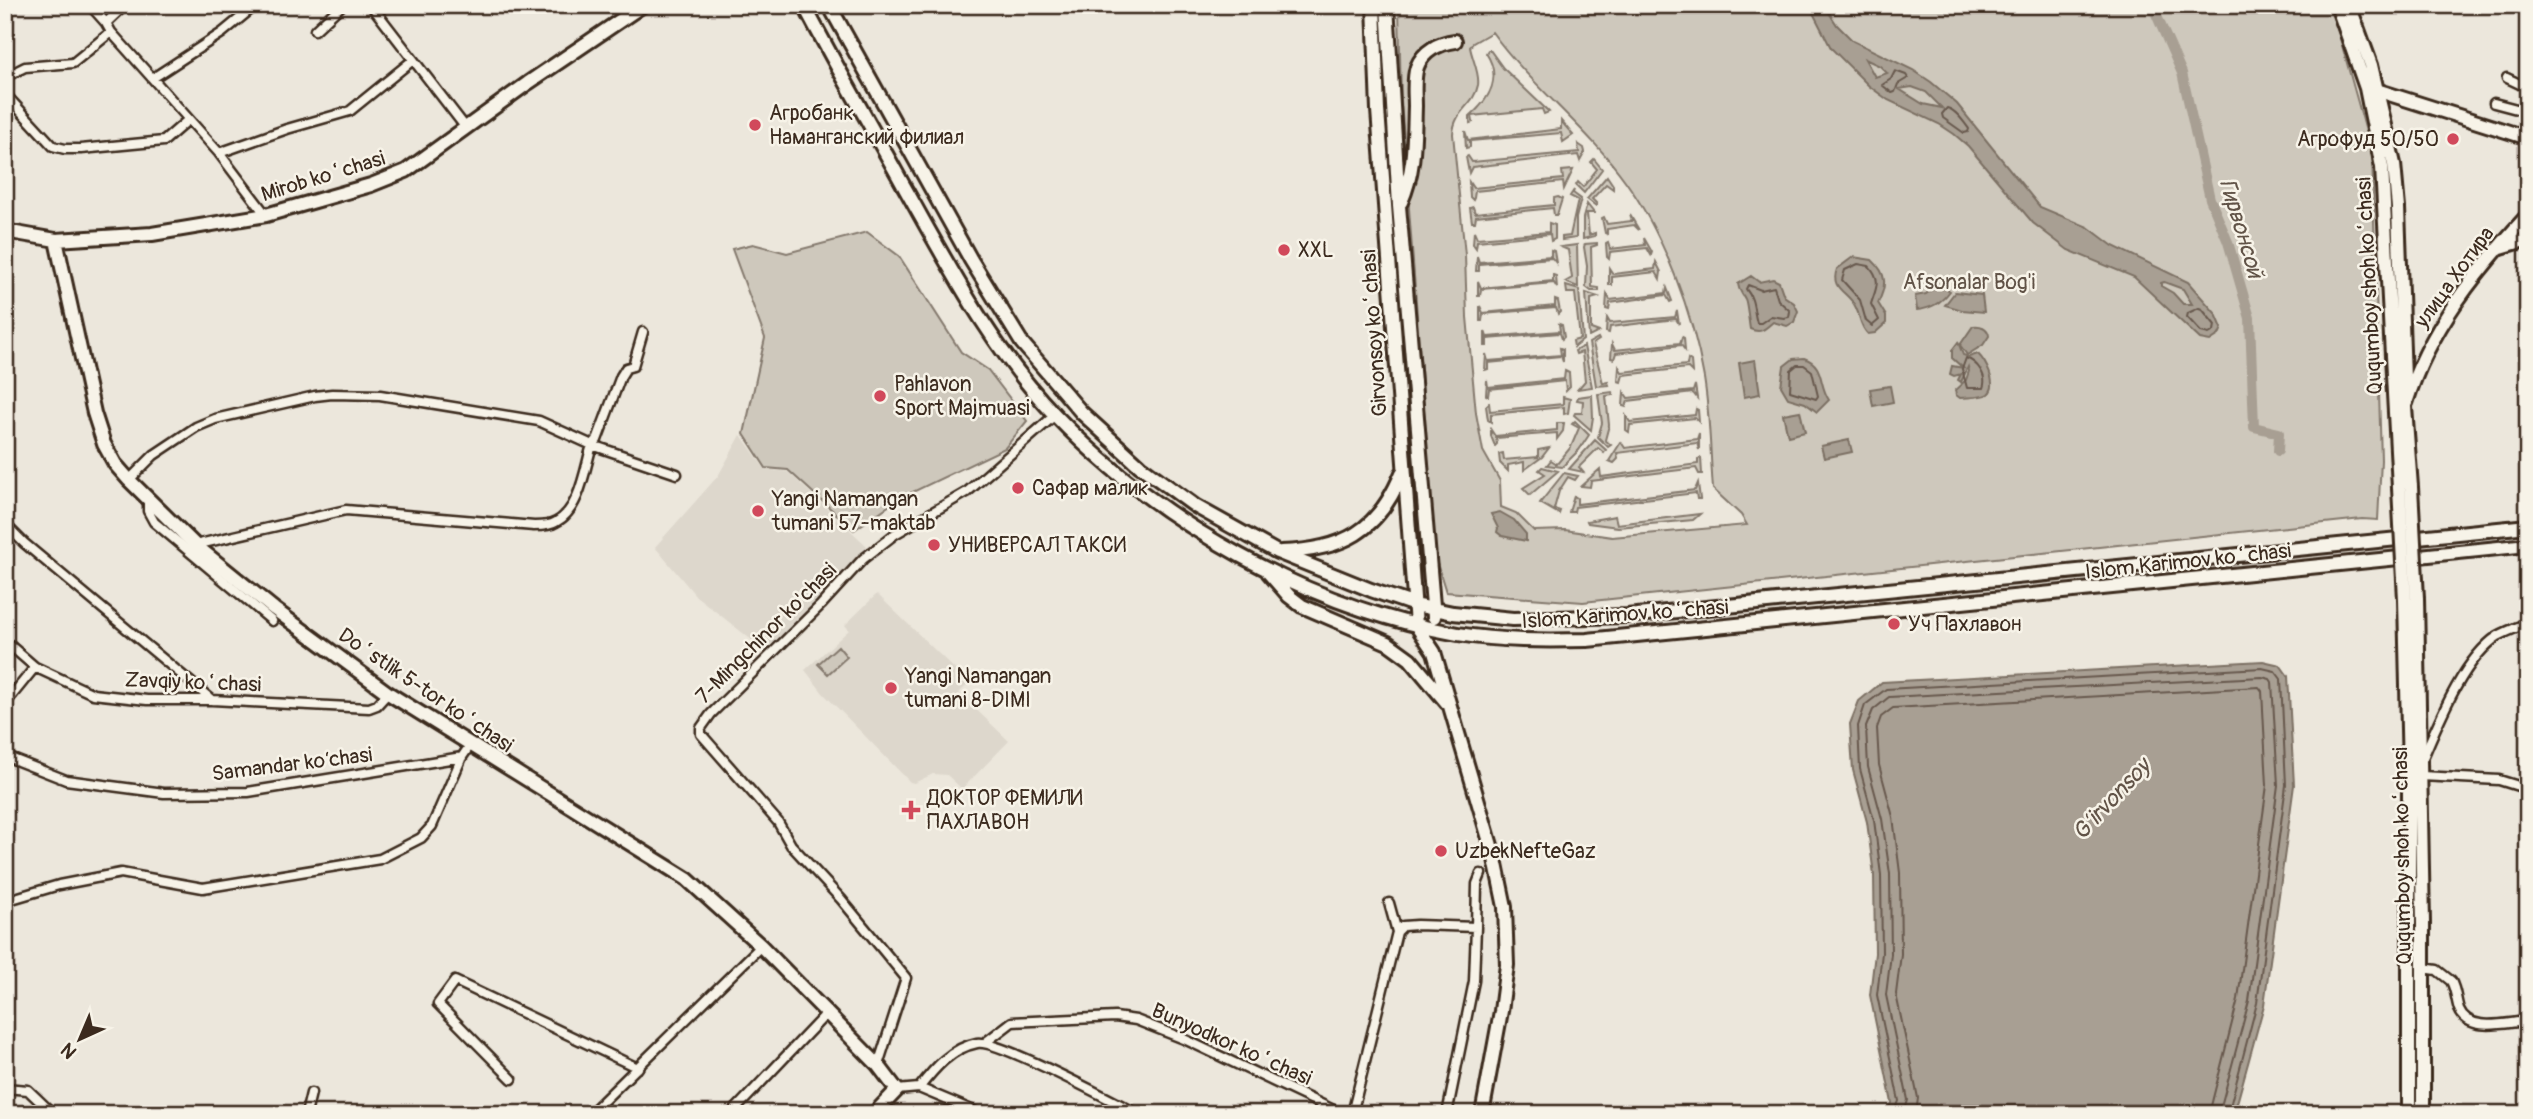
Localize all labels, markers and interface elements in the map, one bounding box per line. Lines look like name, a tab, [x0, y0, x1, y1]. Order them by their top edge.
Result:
place label: Агробанк Наманганский филиал	[769, 100, 964, 151]
marker: Агробанк Наманганский филиал	[747, 117, 763, 133]
place label: Агрофуд 50/50	[2297, 126, 2439, 153]
marker: Агрофуд 50/50	[2445, 131, 2461, 147]
street label: Mirob koʻchasi	[258, 145, 389, 208]
water label: Гирвонсой	[2213, 175, 2271, 283]
street label: Ququmboy shoh koʻchasi	[2350, 176, 2389, 395]
street label: улица Хотира	[2408, 221, 2500, 334]
place label: XXL	[1298, 237, 1334, 264]
marker: XXL	[1276, 242, 1292, 258]
street label: Girvonsoy koʻchasi	[1355, 248, 1394, 417]
park label: Afsonalar Bog'i	[1903, 269, 2036, 296]
place label: Pahlavon Sport Majmuasi	[894, 371, 1030, 422]
marker: Pahlavon Sport Majmuasi	[872, 388, 888, 404]
place label: Сафар малик	[1032, 475, 1149, 502]
marker: Сафар малик	[1010, 480, 1026, 496]
place label: Yangi Namangan tumani 57-maktab	[771, 486, 936, 537]
marker: Yangi Namangan tumani 57-maktab	[750, 503, 766, 519]
place label: УНИВЕРСАЛ ТАКСИ	[948, 532, 1126, 559]
marker: УНИВЕРСАЛ ТАКСИ	[926, 537, 942, 553]
street label: Islom Karimov koʻchasi	[2084, 537, 2293, 586]
street label: 7-Mingchinor ko'chasi	[690, 557, 843, 710]
street label: Islom Karimov koʻchasi	[1521, 594, 1730, 635]
place label: Уч Пахлавон	[1908, 611, 2022, 638]
marker: Уч Пахлавон	[1886, 616, 1902, 632]
street label: Doʻstlik 5-tor koʻchasi	[333, 622, 519, 759]
place label: Yangi Namangan tumani 8-DIMI	[904, 663, 1051, 714]
street label: Zavqiy koʻchasi	[124, 667, 262, 698]
marker: Yangi Namangan tumani 8-DIMI	[883, 680, 899, 696]
street label: Samandar ko‘chasi	[210, 741, 374, 788]
street label: Ququmboy shoh koʻchasi	[2387, 747, 2418, 965]
water label: G‘irvonsoy	[2066, 750, 2159, 846]
place label: ДОКТОР ФЕМИЛИ ПАХЛАВОН	[926, 785, 1083, 836]
marker: ДОКТОР ФЕМИЛИ ПАХЛАВОН	[901, 800, 921, 820]
place label: UzbekNefteGaz	[1455, 838, 1596, 865]
marker: UzbekNefteGaz	[1433, 843, 1449, 859]
street label: Bunyodkor koʻchasi	[1147, 997, 1316, 1092]
north arrow	[46, 1004, 116, 1074]
text: N	[56, 1037, 82, 1064]

